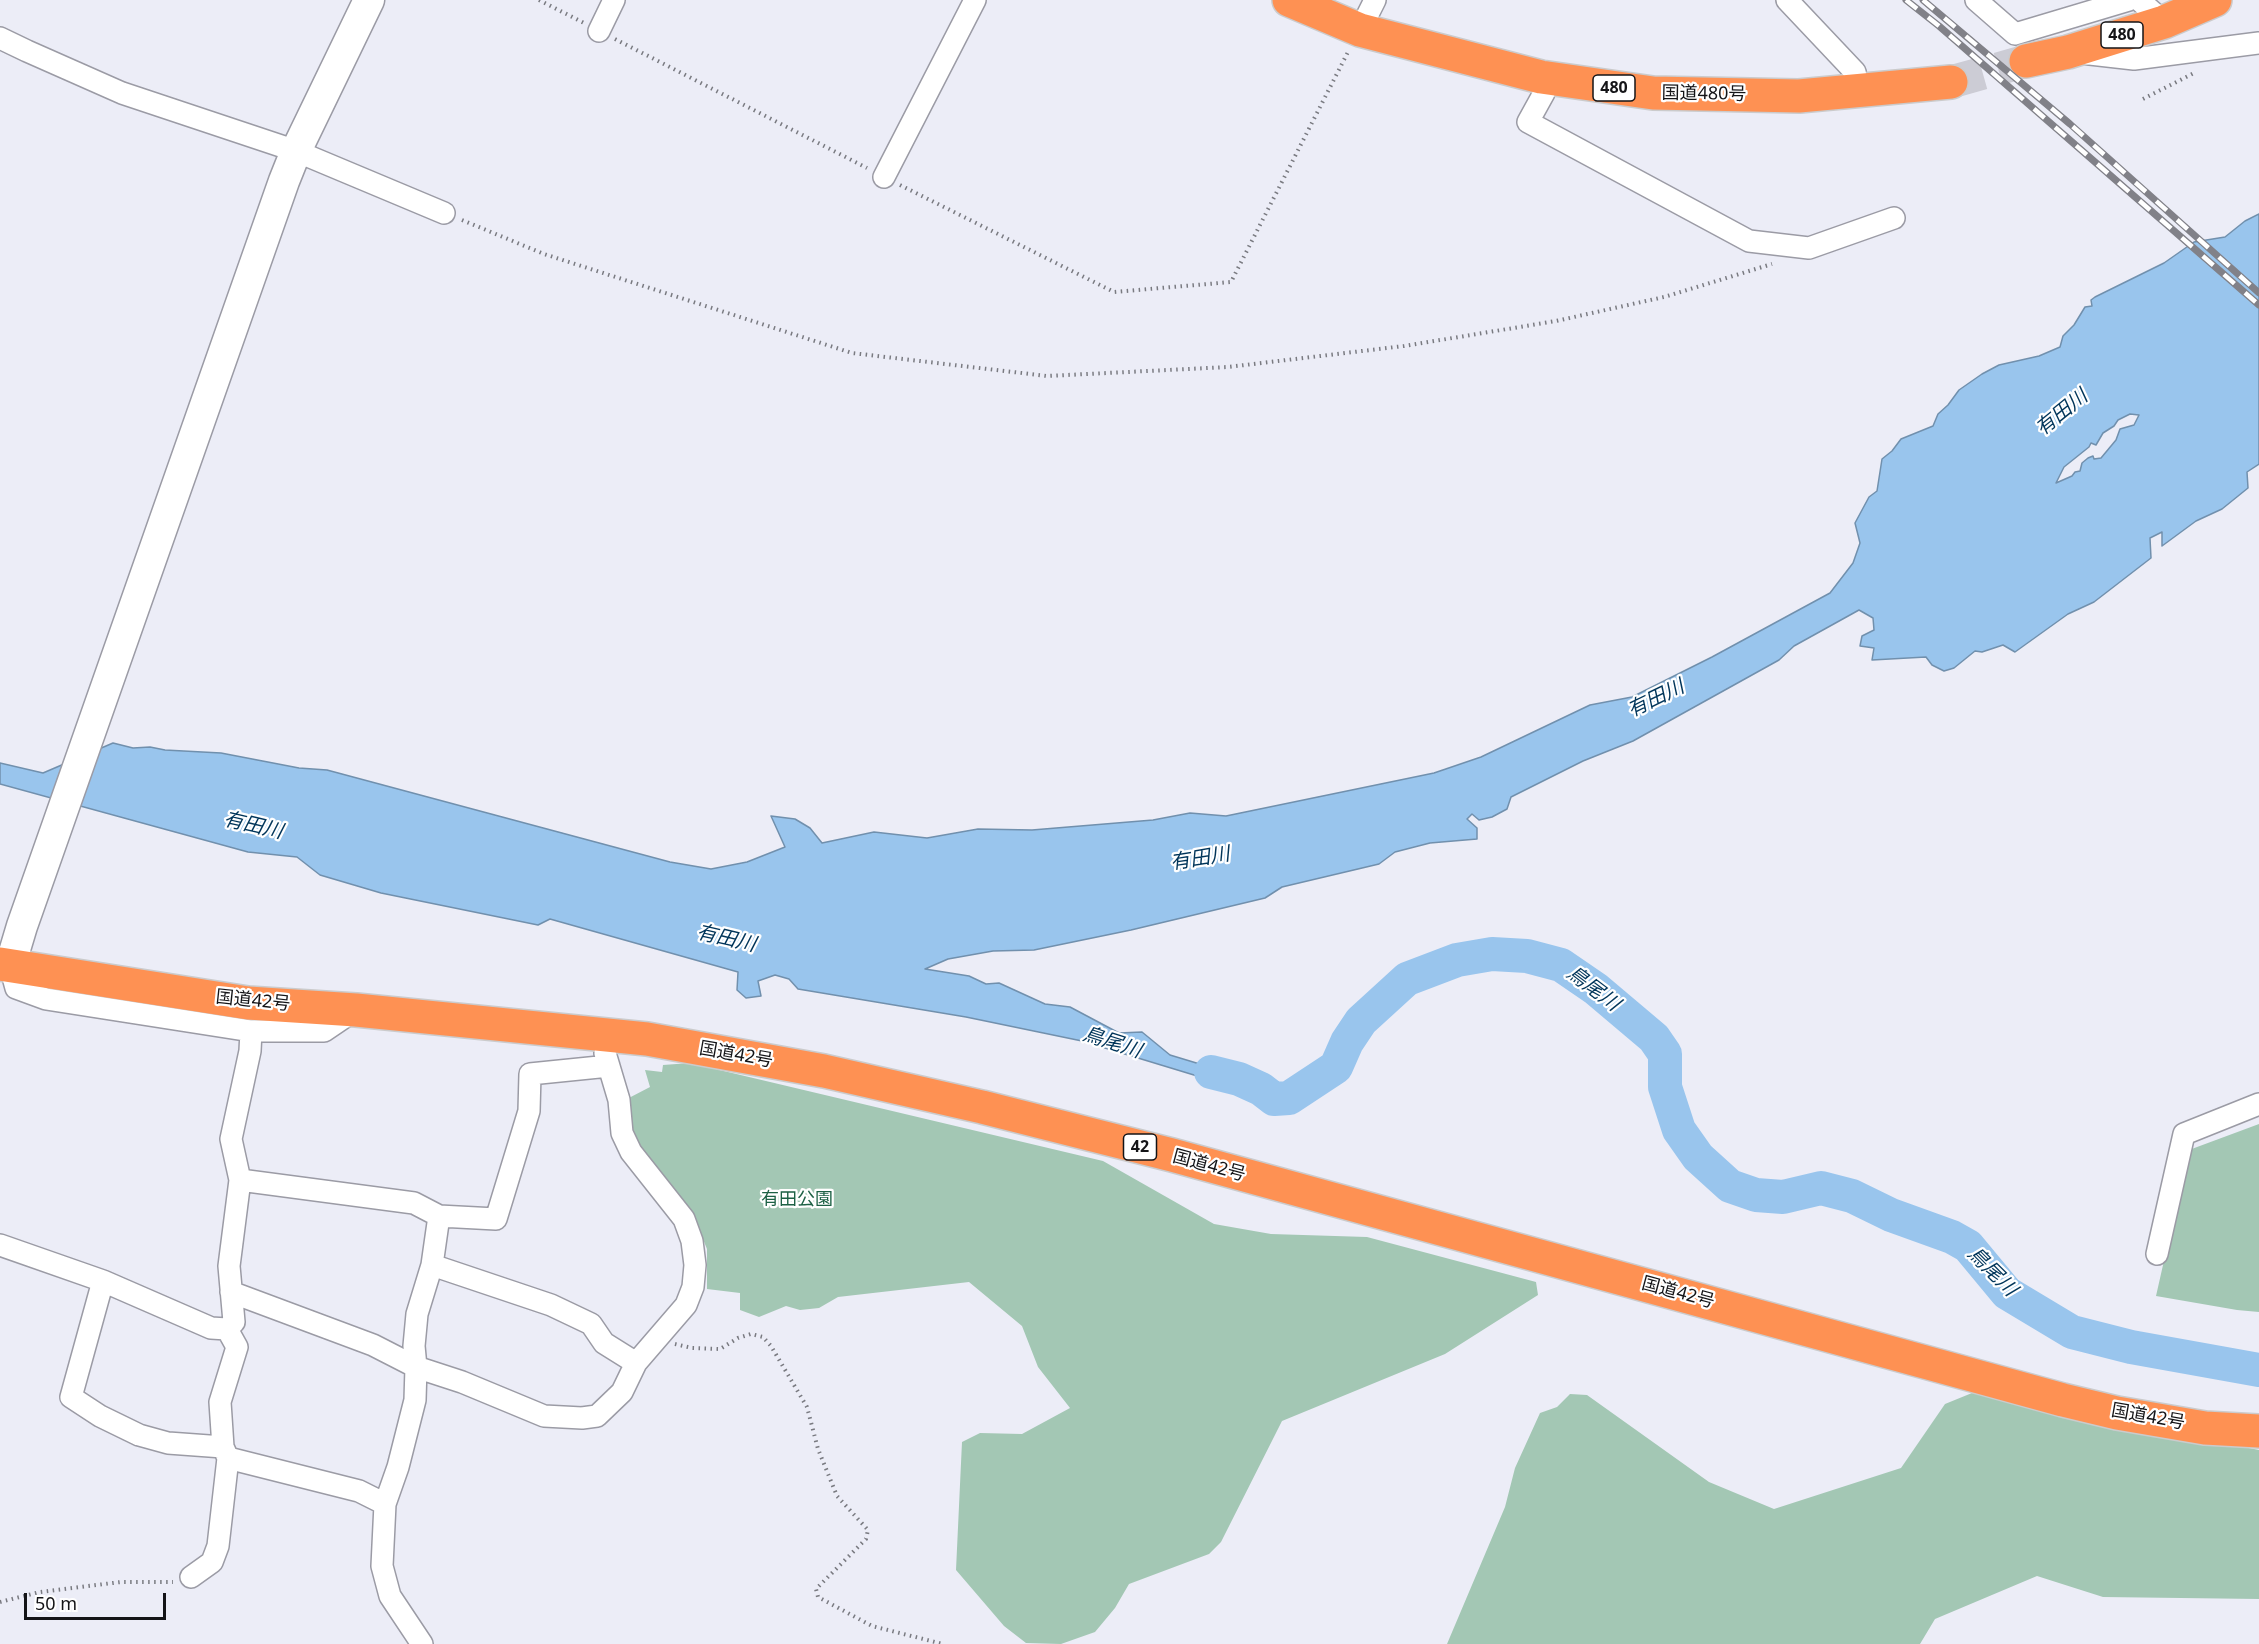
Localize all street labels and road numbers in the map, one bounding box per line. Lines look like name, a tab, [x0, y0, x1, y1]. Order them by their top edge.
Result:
road number: 480	[2101, 22, 2143, 48]
road number: 480	[1593, 75, 1635, 101]
street label: 国道480号	[1661, 82, 1747, 106]
street label: 国道42号	[215, 986, 291, 1016]
street label: 国道42号	[697, 1038, 775, 1072]
road number: 42	[1124, 1134, 1156, 1160]
street label: 国道42号	[1170, 1146, 1248, 1186]
street label: 国道42号	[1639, 1273, 1717, 1313]
street label: 国道42号	[2109, 1400, 2187, 1434]

